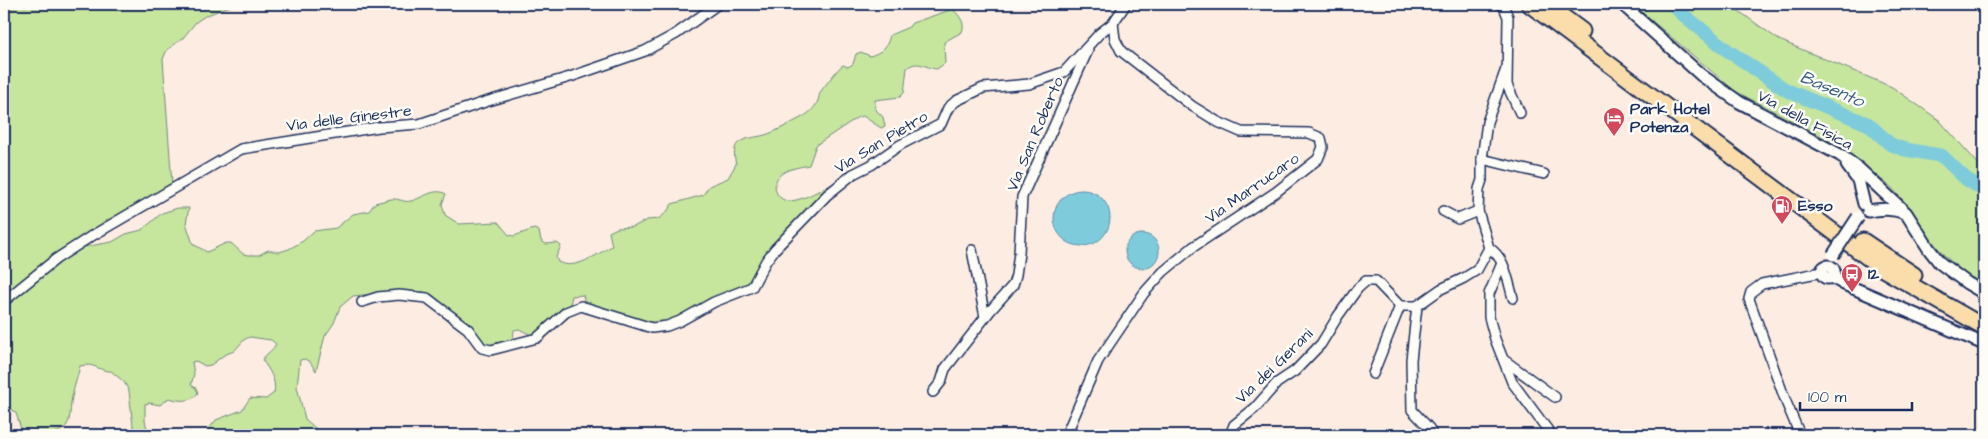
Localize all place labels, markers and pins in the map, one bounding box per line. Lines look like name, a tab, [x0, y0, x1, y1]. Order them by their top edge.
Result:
place label: Park Hotel Potenza	[1630, 98, 1710, 138]
hotel icon: Park Hotel Potenza	[1602, 106, 1626, 137]
fuel station icon: Esso	[1770, 194, 1794, 225]
place label: Esso	[1798, 195, 1834, 217]
bus stop icon: 12	[1840, 262, 1864, 293]
place label: 12	[1868, 263, 1880, 285]

